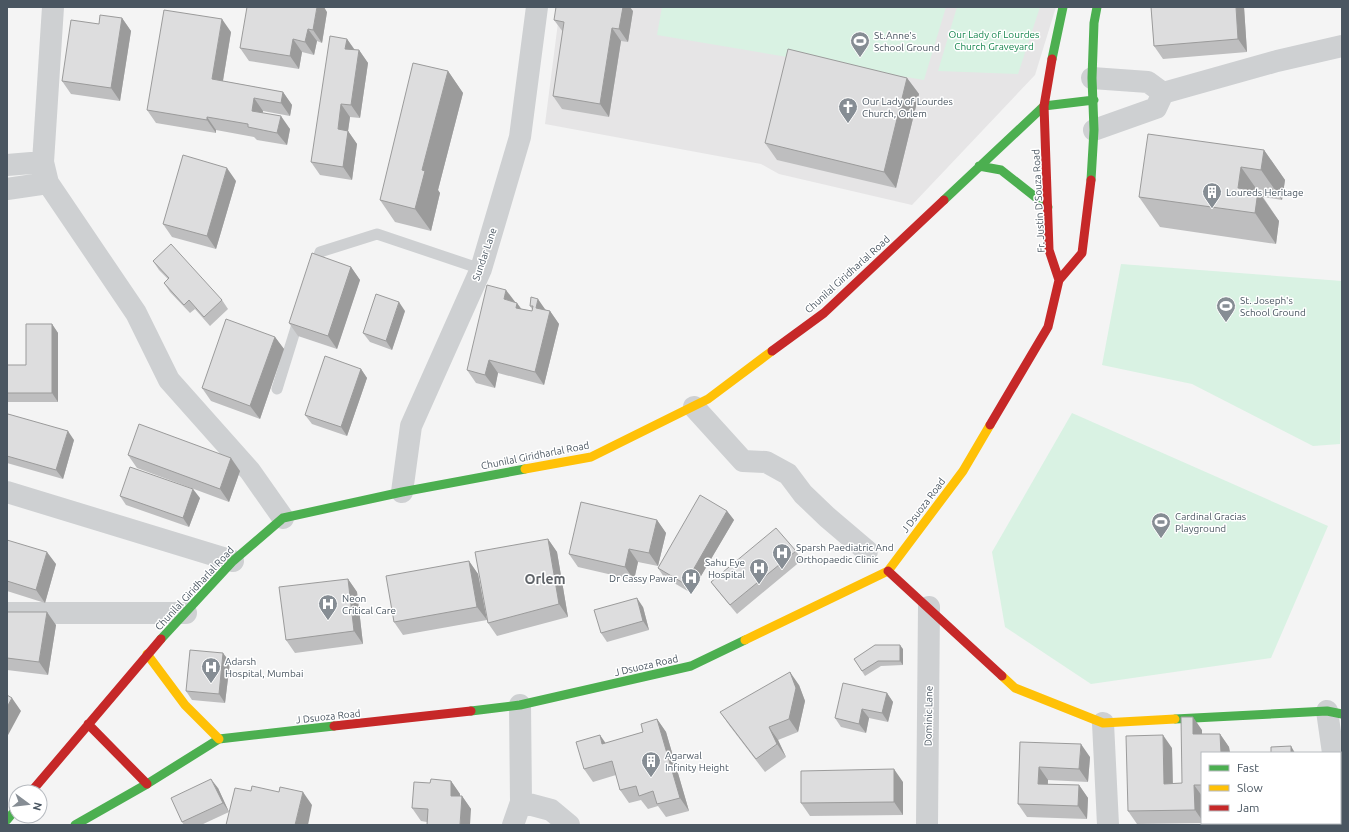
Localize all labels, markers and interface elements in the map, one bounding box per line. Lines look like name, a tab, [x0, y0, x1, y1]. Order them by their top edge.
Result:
park label: Our Lady of Lourdes Church Graveyard	[949, 29, 1039, 52]
sports icon: St.Anne's School Ground	[849, 30, 871, 58]
place label: St.Anne's School Ground	[874, 30, 940, 53]
church icon: Our Lady of Lourdes Church, Orlem	[837, 96, 859, 124]
place label: Our Lady of Lourdes Church, Orlem	[862, 96, 953, 119]
street label: Fr. Justin D'Souza Road	[1030, 149, 1047, 253]
building icon: Loureds Heritage	[1201, 181, 1223, 209]
place label: Loureds Heritage	[1226, 187, 1303, 198]
street label: Sundar Lane	[470, 226, 499, 282]
street label: Chunilal Giridharlal Road	[803, 233, 892, 315]
sports icon: St. Joseph's School Ground	[1215, 295, 1237, 323]
place label: St. Joseph's School Ground	[1240, 295, 1306, 318]
street label: Chunilal Giridharlal Road	[480, 440, 590, 471]
street label: J Dsuoza Road	[899, 476, 947, 535]
sports icon: Cardinal Gracias Playground	[1150, 511, 1172, 539]
place label: Cardinal Gracias Playground	[1175, 511, 1246, 534]
hospital icon: Sparsh Paediatric And Orthopaedic Clinic	[771, 542, 793, 570]
place label: Sparsh Paediatric And Orthopaedic Clinic	[796, 542, 894, 565]
street label: Chunilal Giridharlal Road	[153, 544, 236, 632]
place label: Sahu Eye Hospital	[705, 557, 745, 580]
hospital icon: Sahu Eye Hospital	[748, 557, 770, 585]
hospital icon: Dr Cassy Pawar	[680, 567, 702, 595]
district label: Orlem	[524, 571, 566, 587]
place label: Dr Cassy Pawar	[609, 573, 677, 584]
hospital icon: Neon Critical Care	[317, 593, 339, 621]
place label: Neon Critical Care	[342, 593, 396, 616]
street label: J Dsuoza Road	[613, 653, 679, 678]
hospital icon: Adarsh Hospital, Mumbai	[200, 656, 222, 684]
place label: Adarsh Hospital, Mumbai	[225, 656, 303, 679]
street label: Dominic Lane	[922, 686, 935, 746]
street label: J Dsuoza Road	[295, 708, 361, 725]
building icon: Agarwal Infinity Height	[640, 750, 662, 778]
place label: Agarwal Infinity Height	[665, 750, 729, 773]
legend	[1201, 752, 1341, 824]
text: Fast	[1237, 761, 1259, 774]
text: Slow	[1237, 781, 1263, 794]
north arrow	[8, 784, 48, 824]
text: N	[31, 801, 45, 812]
text: Jam	[1237, 801, 1259, 814]

